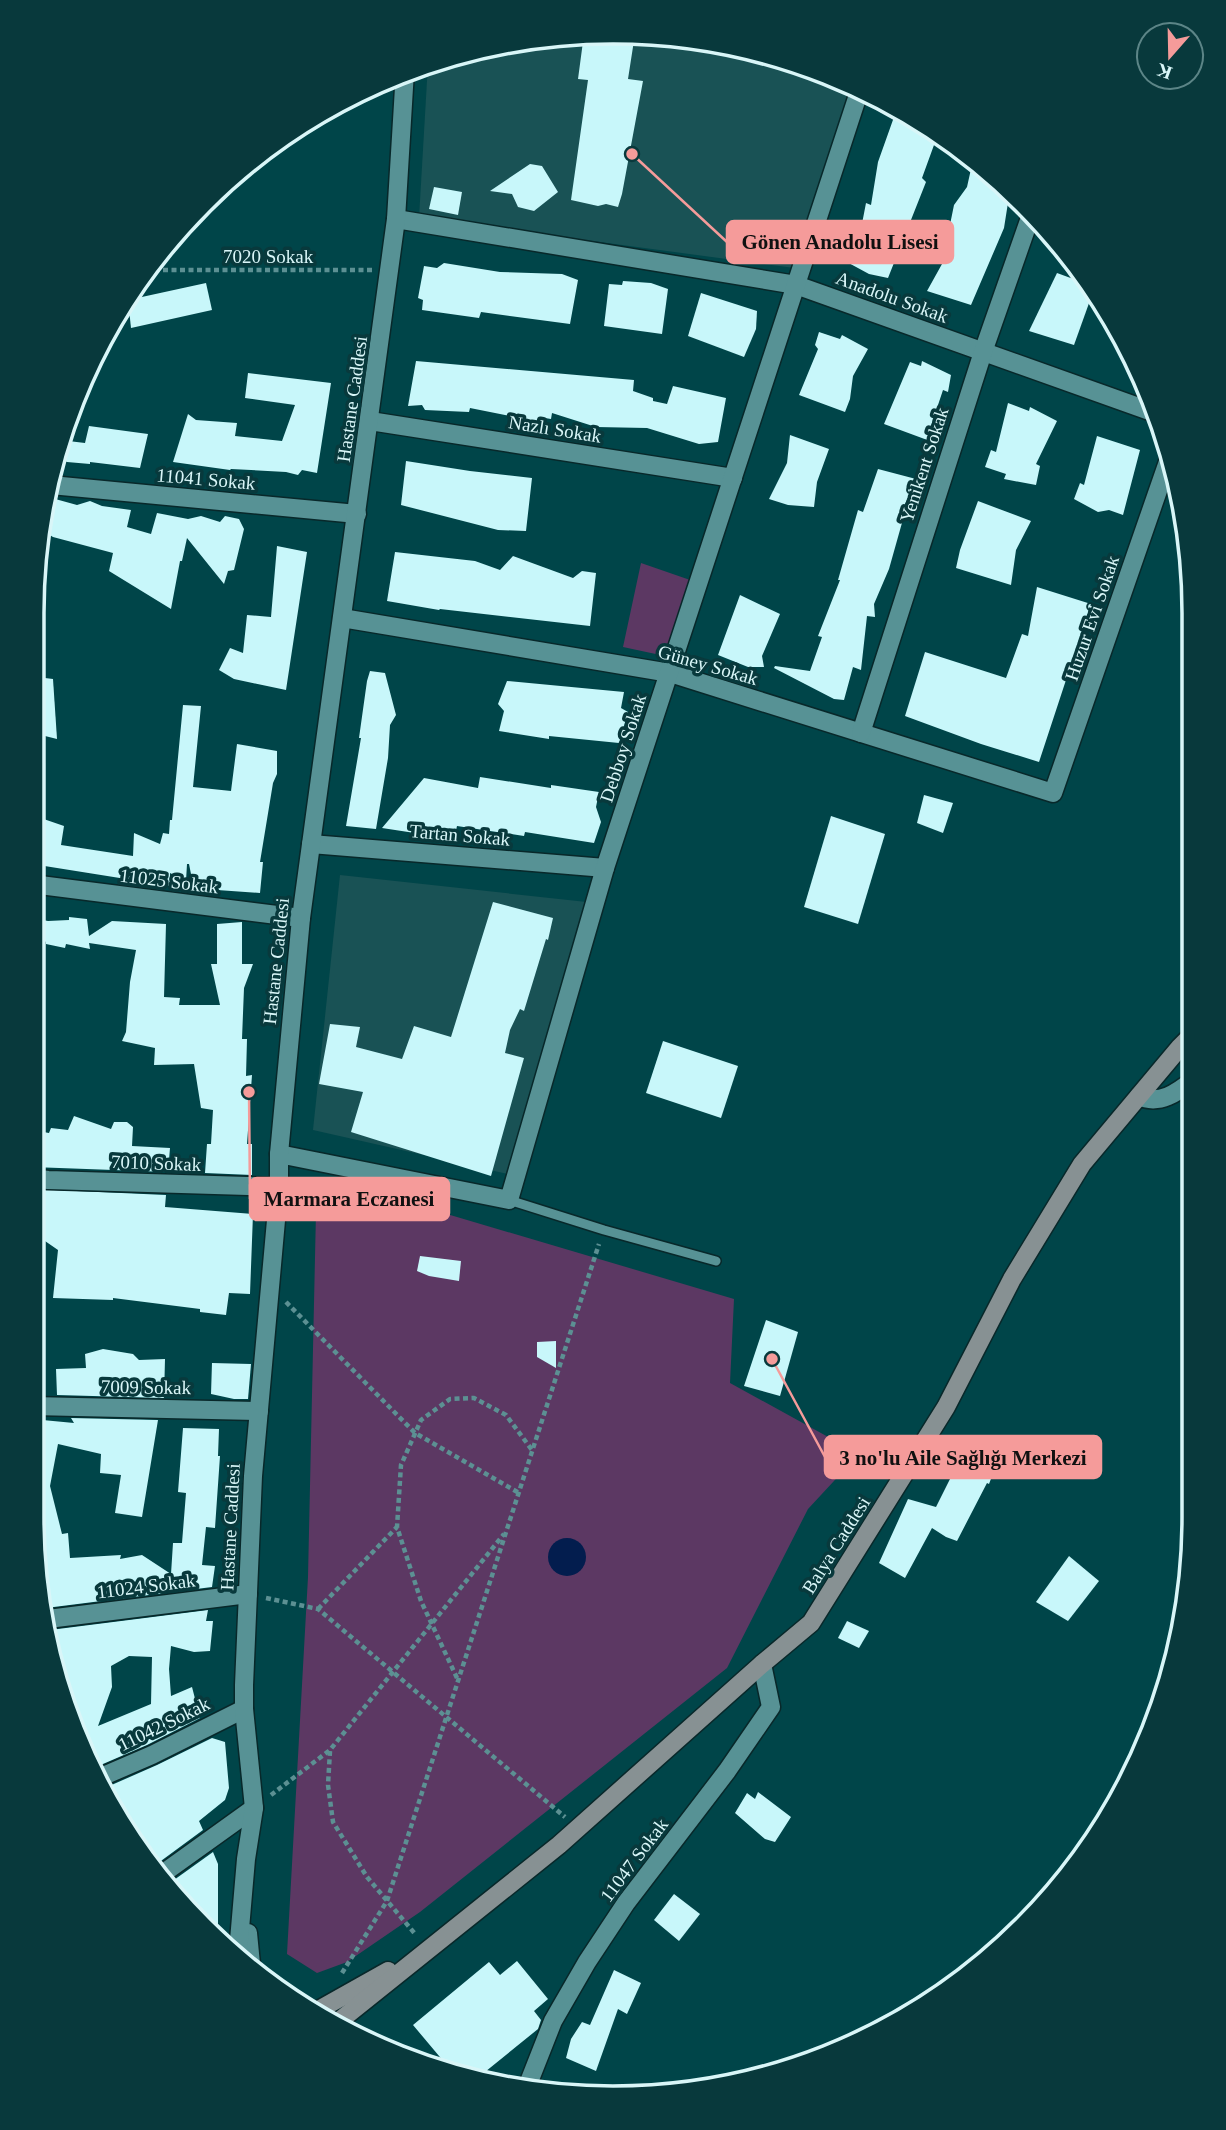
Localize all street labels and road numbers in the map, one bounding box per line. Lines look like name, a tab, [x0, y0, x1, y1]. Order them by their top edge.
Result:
street label: 7020 Sokak	[223, 246, 314, 267]
street label: Anadolu Sokak	[833, 267, 951, 327]
street label: Hastane Caddesi	[333, 335, 371, 463]
street label: Yenikent Sokak	[895, 404, 953, 525]
street label: Nazlı Sokak	[507, 411, 603, 447]
street label: 11041 Sokak	[156, 464, 257, 494]
street label: Huzur Evi Sokak	[1061, 552, 1123, 683]
street label: Güney Sokak	[656, 641, 761, 689]
street label: Debboy Sokak	[596, 691, 651, 805]
street label: Tartan Sokak	[409, 820, 511, 850]
street label: 11025 Sokak	[119, 865, 220, 898]
street label: Hastane Caddesi	[259, 897, 293, 1025]
street label: 7010 Sokak	[111, 1151, 202, 1175]
street label: 7009 Sokak	[101, 1376, 192, 1398]
street label: Hastane Caddesi	[216, 1463, 244, 1591]
street label: Balya Caddesi	[798, 1493, 874, 1597]
street label: 11024 Sokak	[96, 1569, 197, 1602]
street label: 11042 Sokak	[115, 1693, 214, 1755]
street label: 11047 Sokak	[596, 1814, 672, 1906]

